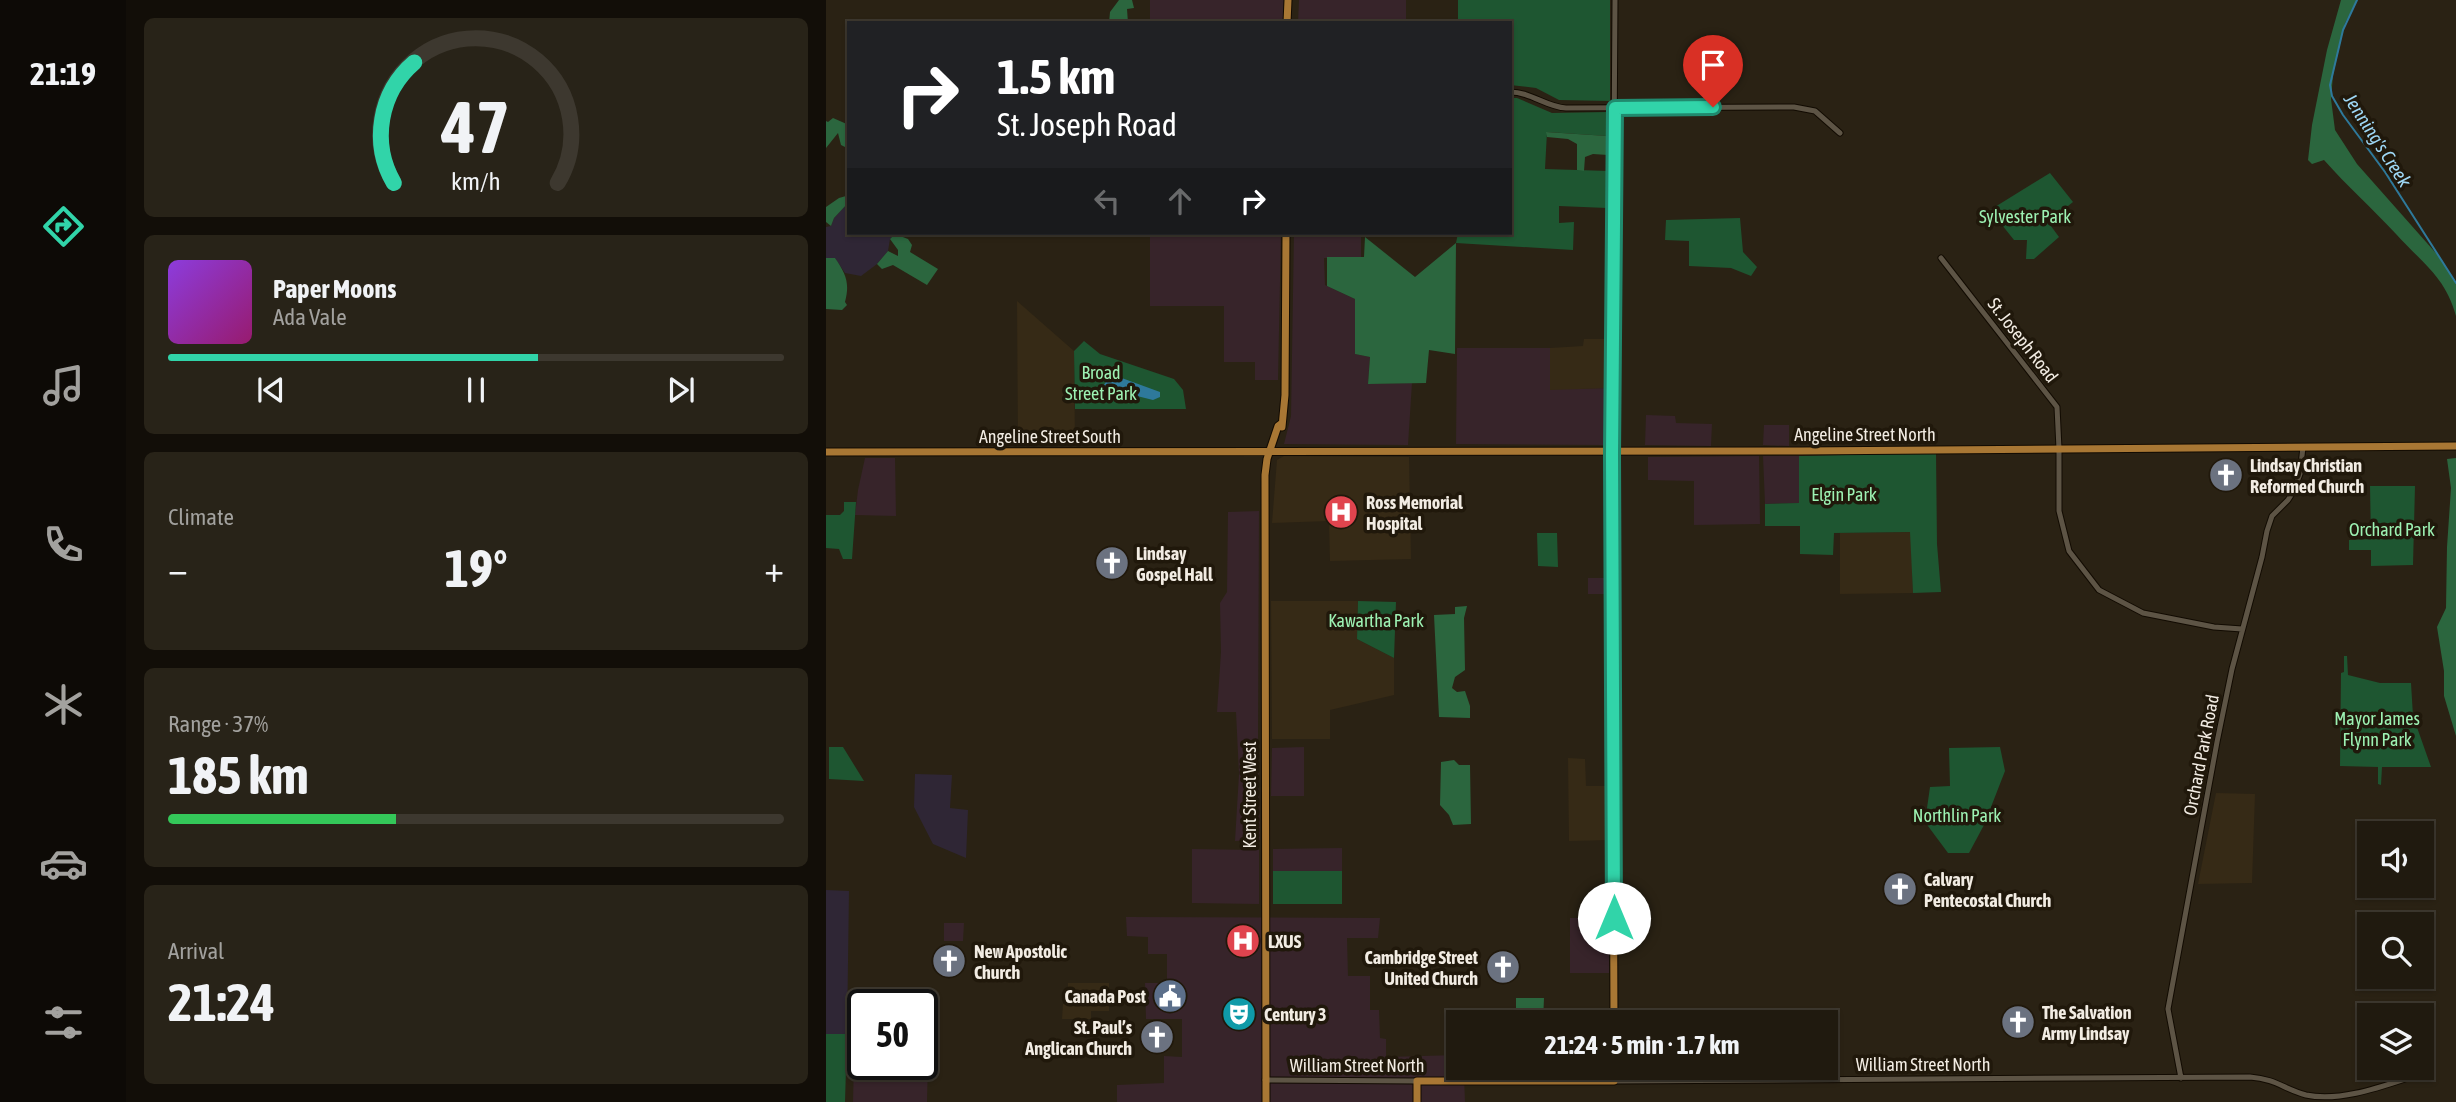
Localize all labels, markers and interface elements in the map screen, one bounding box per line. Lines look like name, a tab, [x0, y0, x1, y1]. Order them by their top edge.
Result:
pin	[1683, 35, 1743, 107]
icon: arrive	[1694, 46, 1732, 84]
text: 1.5 km	[997, 48, 1115, 104]
icon: right	[882, 49, 973, 140]
text: 21:19	[30, 55, 96, 92]
text: 47	[441, 86, 510, 169]
water label: Jenning's Creek	[2339, 88, 2417, 191]
text: St. Joseph Road	[997, 106, 1177, 143]
text: km/h	[451, 167, 501, 195]
icon: left	[1088, 182, 1126, 220]
icon: ahead	[1161, 182, 1199, 220]
icon: right	[1234, 182, 1272, 220]
icon: directions	[39, 202, 88, 251]
park label: Sylvester Park	[1979, 206, 2071, 227]
text: Paper Moons	[273, 274, 396, 304]
street label: St. Joseph Road	[1984, 294, 2062, 386]
text: Ada Vale	[273, 304, 347, 330]
icon: music	[39, 361, 88, 410]
park label: Broad Street Park	[1065, 362, 1137, 404]
icon: previous	[252, 371, 290, 409]
icon: pause	[457, 371, 495, 409]
icon: next	[662, 371, 700, 409]
street label: Angeline Street North	[1794, 424, 1936, 445]
street label: Angeline Street South	[979, 426, 1121, 447]
place label: Lindsay Christian Reformed Church	[2250, 455, 2364, 497]
church icon: Lindsay Christian Reformed Church	[2207, 456, 2245, 494]
park label: Elgin Park	[1811, 484, 1877, 505]
place label: Ross Memorial Hospital	[1366, 492, 1463, 534]
hospital icon: Ross Memorial Hospital	[1322, 493, 1360, 531]
text: Climate	[168, 504, 234, 530]
park label: Orchard Park	[2349, 519, 2435, 540]
icon: phone	[39, 520, 88, 569]
text: 19°	[444, 538, 508, 598]
place label: Lindsay Gospel Hall	[1136, 543, 1213, 585]
church icon: Lindsay Gospel Hall	[1093, 544, 1131, 582]
text: −	[168, 547, 188, 590]
text: +	[764, 547, 784, 590]
park label: Kawartha Park	[1328, 610, 1424, 631]
icon: climate	[39, 680, 88, 729]
street label: Orchard Park Road	[2179, 693, 2223, 817]
park label: Mayor James Flynn Park	[2334, 708, 2420, 750]
text: Range · 37%	[168, 711, 268, 737]
street label: Kent Street West	[1239, 741, 1260, 849]
text: 185 km	[168, 745, 309, 805]
park label: Northlin Park	[1913, 805, 2001, 826]
map controls	[2357, 821, 2434, 1080]
button: sound	[2357, 821, 2434, 898]
icon: car	[39, 839, 88, 888]
place label: Calvary Pentecostal Church	[1924, 869, 2051, 911]
church icon: Calvary Pentecostal Church	[1881, 870, 1919, 908]
position arrow	[1577, 881, 1651, 955]
button: search	[2357, 912, 2434, 989]
hospital icon: LXUS	[1224, 922, 1262, 960]
place label: LXUS	[1268, 931, 1302, 952]
text: Arrival	[168, 938, 224, 964]
place label: New Apostolic Church	[974, 941, 1067, 983]
church icon: New Apostolic Church	[930, 942, 968, 980]
place label: Cambridge Street United Church	[1365, 947, 1479, 989]
church icon: Cambridge Street United Church	[1484, 948, 1522, 986]
text: 21:24	[168, 972, 275, 1032]
public building icon: Canada Post	[1151, 977, 1189, 1015]
place label: Canada Post	[1064, 986, 1147, 1007]
speed limit sign: 50	[847, 989, 938, 1080]
theatre icon: Century 3	[1220, 995, 1258, 1033]
icon: filters	[39, 998, 88, 1047]
place label: The Salvation Army Lindsay	[2041, 1002, 2132, 1044]
church icon: The Salvation Army Lindsay	[1999, 1003, 2037, 1041]
button: layers	[2357, 1003, 2434, 1080]
place label: Century 3	[1264, 1004, 1327, 1025]
place label: St. Paul’s Anglican Church	[1024, 1017, 1133, 1059]
church icon: St. Paul’s Anglican Church	[1138, 1018, 1176, 1056]
text: 21:24 · 5 min · 1.7 km	[1545, 1030, 1739, 1060]
street label: William Street North	[1856, 1054, 1990, 1075]
street label: William Street North	[1290, 1055, 1424, 1076]

